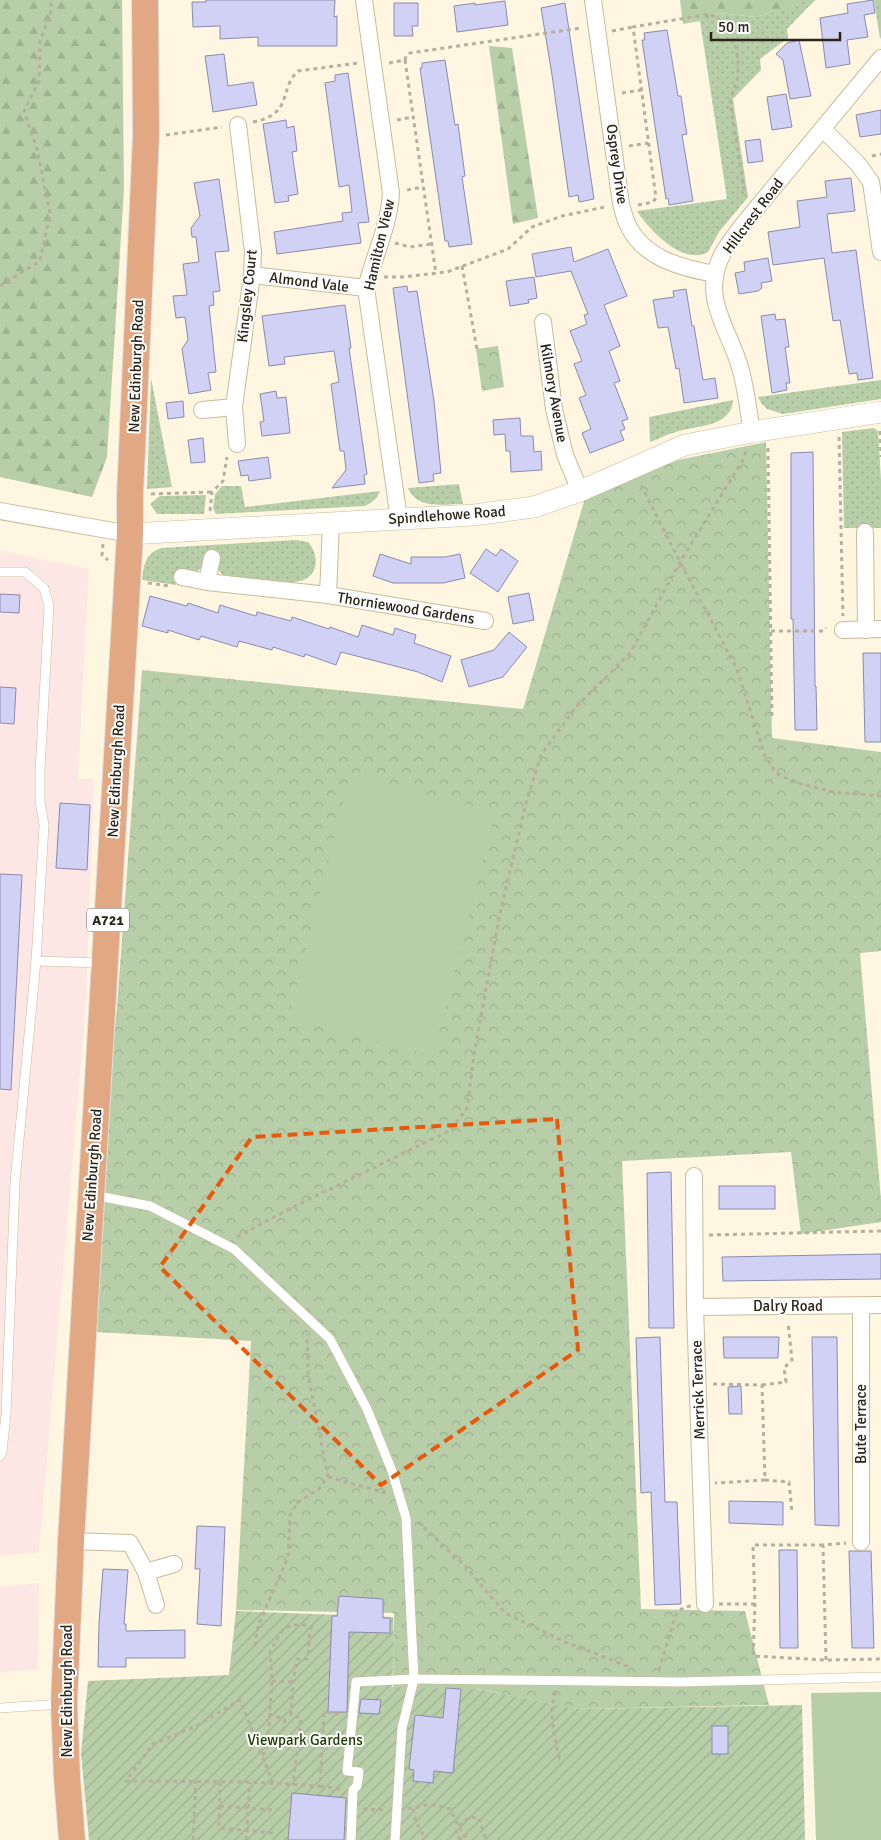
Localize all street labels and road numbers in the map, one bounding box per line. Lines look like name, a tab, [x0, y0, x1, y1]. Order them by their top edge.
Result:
street label: Osprey Drive	[602, 123, 632, 205]
street label: Hillcrest Road	[719, 175, 787, 257]
street label: Hamilton View	[360, 197, 398, 292]
street label: Kingsley Court	[233, 249, 261, 343]
street label: Almond Vale	[268, 268, 350, 296]
street label: New Edinburgh Road	[125, 299, 147, 433]
street label: Kilmory Avenue	[536, 342, 572, 444]
street label: Spindlehowe Road	[388, 502, 506, 528]
street label: Thorniewood Gardens	[336, 588, 476, 628]
street label: New Edinburgh Road	[104, 704, 128, 838]
road number: A721	[87, 908, 129, 932]
street label: New Edinburgh Road	[78, 1108, 106, 1242]
street label: Dalry Road	[753, 1297, 823, 1315]
street label: Merrick Terrace	[687, 1340, 709, 1440]
street label: Bute Terrace	[852, 1384, 870, 1464]
street label: New Edinburgh Road	[58, 1624, 76, 1758]

